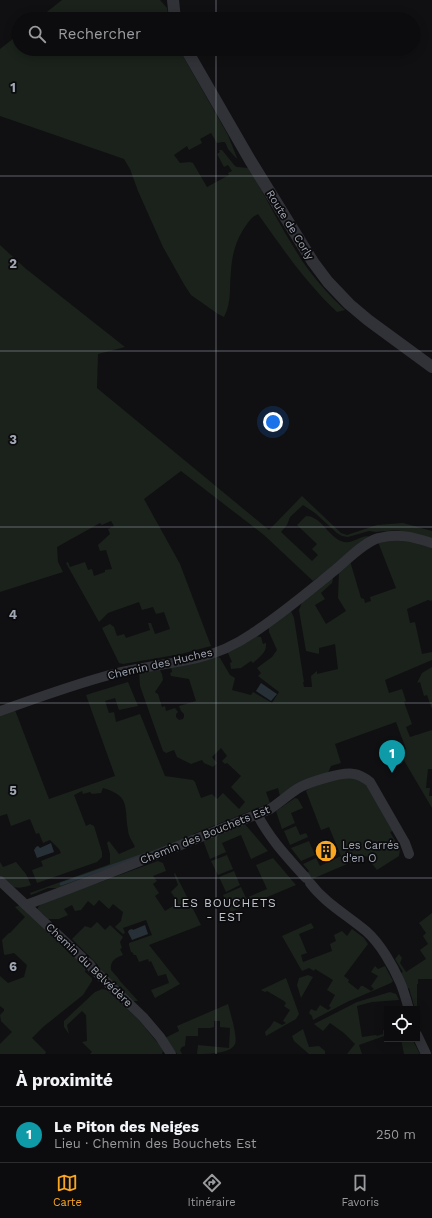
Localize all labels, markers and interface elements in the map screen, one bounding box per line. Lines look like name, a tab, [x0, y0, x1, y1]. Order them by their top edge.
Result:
search box	[12, 12, 420, 56]
icon: search	[26, 23, 48, 45]
text: Rechercher	[58, 25, 141, 43]
text: 1	[10, 80, 16, 95]
street label: Route de Corly	[263, 188, 317, 262]
text: 2	[9, 256, 17, 271]
your location	[263, 412, 283, 432]
text: 3	[9, 432, 17, 447]
text: 4	[9, 607, 18, 622]
street label: Chemin des Huches	[106, 646, 214, 682]
pin: 1	[379, 740, 405, 773]
text: 5	[9, 783, 17, 798]
street label: Chemin des Bouchets Est	[138, 803, 272, 867]
building icon: Les Carrés d'en O	[313, 838, 339, 864]
place label: Les Carrés d'en O	[342, 839, 399, 865]
district label: LES BOUCHETS - EST	[173, 896, 277, 924]
street label: Chemin du Belvédère	[43, 920, 135, 1010]
text: 6	[9, 959, 17, 974]
map controls	[384, 1006, 420, 1042]
button: locate	[384, 1006, 420, 1042]
text: À proximité	[16, 1070, 113, 1090]
text: Le Piton des Neiges	[54, 1118, 199, 1136]
text: 1	[26, 1127, 32, 1142]
text: 250 m	[376, 1127, 416, 1142]
text: Lieu · Chemin des Bouchets Est	[54, 1136, 257, 1151]
tab: Carte	[53, 1172, 82, 1209]
tab: Itinéraire	[188, 1172, 236, 1209]
tab: Favoris	[341, 1172, 379, 1209]

